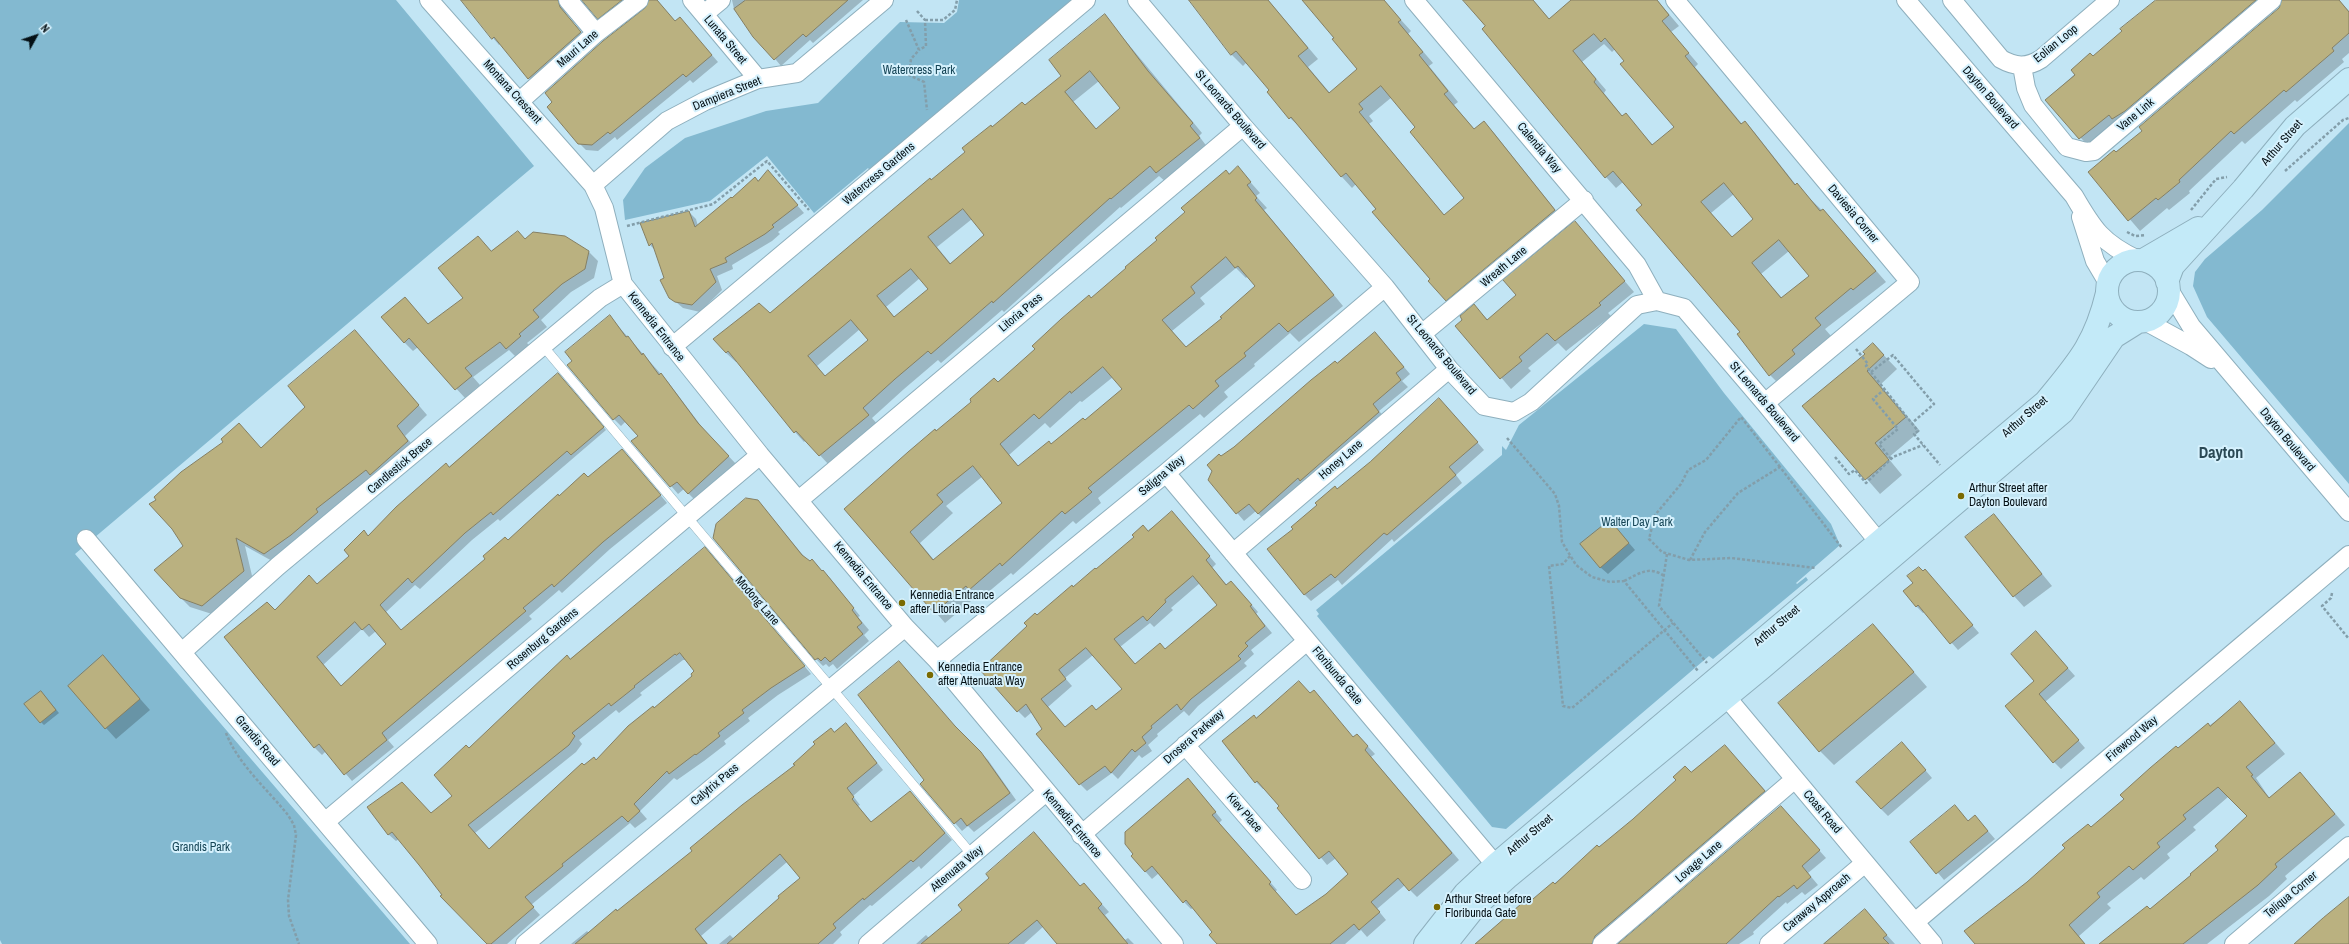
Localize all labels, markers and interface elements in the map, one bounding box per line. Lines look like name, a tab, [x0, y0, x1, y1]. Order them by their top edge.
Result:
street label: Lunata Street	[700, 13, 750, 67]
north arrow	[16, 16, 56, 56]
text: N	[38, 21, 53, 35]
street label: Eolian Loop	[2031, 22, 2081, 66]
street label: Mauri Lane	[554, 27, 602, 71]
street label: Montana Crescent	[480, 57, 544, 127]
park label: Watercress Park	[883, 64, 955, 78]
street label: Dayton Boulevard	[1959, 64, 2021, 132]
street label: St Leonards Boulevard	[1192, 68, 1268, 152]
street label: Dampiera Street	[691, 74, 763, 114]
street label: Vane Link	[2115, 95, 2157, 135]
street label: Arthur Street	[2258, 117, 2306, 169]
street label: Calendia Way	[1514, 120, 1564, 176]
street label: Watercress Gardens	[840, 140, 918, 208]
street label: Daviesia Corner	[1824, 182, 1882, 246]
street label: Wreath Lane	[1478, 243, 1530, 291]
street label: Kennedia Entrance	[624, 289, 688, 365]
street label: Litoria Pass	[996, 291, 1046, 335]
street label: St Leonards Boulevard	[1403, 312, 1479, 398]
street label: St Leonards Boulevard	[1726, 359, 1802, 445]
street label: Arthur Street	[1999, 393, 2051, 441]
street label: Dayton Boulevard	[2256, 405, 2318, 475]
street label: Candlestick Brace	[365, 435, 435, 497]
street label: Honey Lane	[1316, 437, 1366, 483]
district label: Dayton	[2199, 444, 2243, 464]
street label: Saligna Way	[1136, 453, 1188, 499]
place label: Arthur Street after Dayton Boulevard	[1969, 482, 2047, 510]
marker: Arthur Street after Dayton Boulevard	[1956, 491, 1966, 501]
park label: Walter Day Park	[1601, 516, 1673, 530]
street label: Kennedia Entrance	[830, 539, 896, 613]
street label: Modong Lane	[732, 574, 782, 628]
place label: Kennedia Entrance after Litoria Pass	[910, 589, 994, 617]
marker: Kennedia Entrance after Litoria Pass	[897, 598, 907, 608]
street label: Arthur Street	[1751, 603, 1803, 649]
street label: Rosenburg Gardens	[504, 605, 582, 673]
street label: Floribunda Gate	[1309, 644, 1365, 708]
place label: Kennedia Entrance after Attenuata Way	[938, 661, 1025, 689]
marker: Kennedia Entrance after Attenuata Way	[925, 670, 935, 680]
street label: Drosera Parkway	[1161, 707, 1227, 767]
street label: Grandis Road	[232, 713, 282, 769]
street label: Firewood Way	[2103, 713, 2161, 765]
street label: Calytrix Pass	[688, 761, 742, 809]
street label: Kennedia Entrance	[1039, 787, 1105, 861]
street label: Coast Road	[1800, 787, 1844, 837]
street label: Kiev Place	[1223, 791, 1265, 835]
street label: Arthur Street	[1504, 812, 1556, 858]
street label: Lovage Lane	[1673, 838, 1725, 886]
park label: Grandis Park	[172, 841, 230, 855]
street label: Attenuata Way	[928, 843, 986, 895]
street label: Teliqua Corner	[2262, 869, 2320, 921]
street label: Caraway Approach	[1780, 871, 1854, 935]
place label: Arthur Street before Floribunda Gate	[1445, 893, 1531, 921]
marker: Arthur Street before Floribunda Gate	[1432, 902, 1442, 912]

